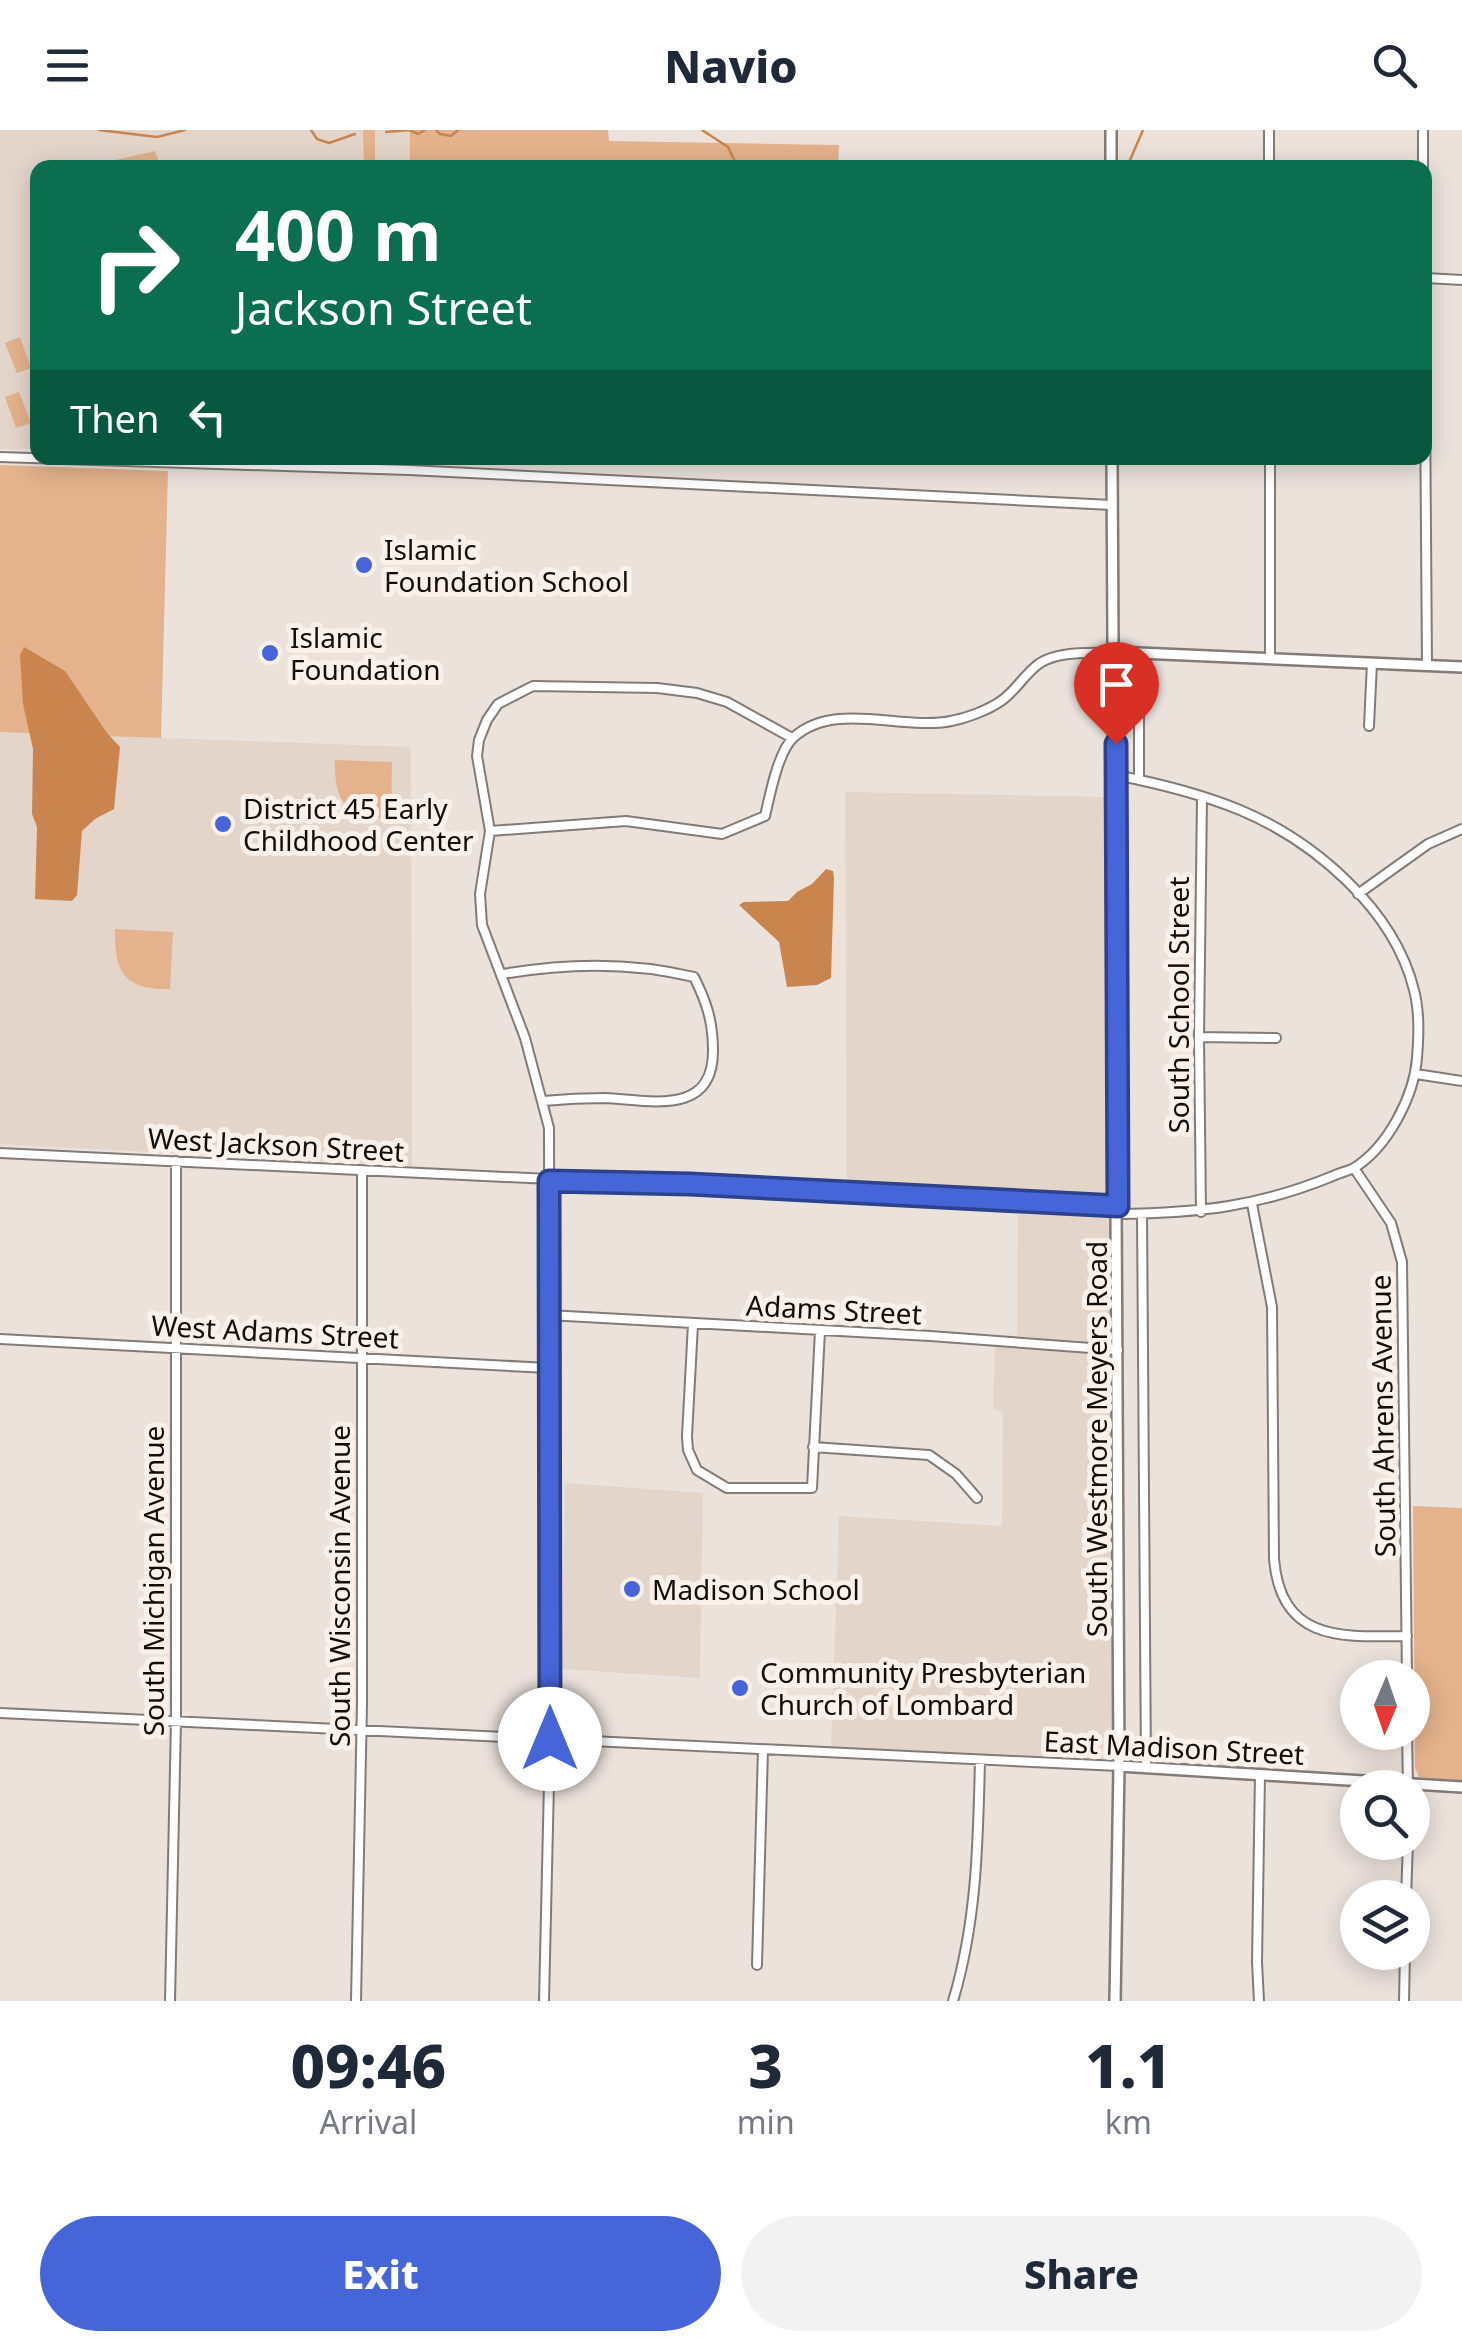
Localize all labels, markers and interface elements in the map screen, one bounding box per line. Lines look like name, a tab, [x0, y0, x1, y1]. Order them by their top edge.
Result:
text: Navio	[664, 35, 798, 96]
icon: menu	[40, 38, 95, 93]
icon: search	[1367, 38, 1422, 93]
text: 400 m	[235, 186, 442, 282]
icon: right	[70, 200, 200, 330]
text: Jackson Street	[235, 277, 532, 338]
icon: left	[180, 390, 235, 445]
text: Then	[70, 392, 160, 444]
place label: Islamic Foundation School	[384, 530, 629, 600]
marker: Islamic Foundation School	[353, 554, 375, 576]
place label: Islamic Foundation	[290, 618, 441, 688]
marker: Islamic Foundation	[259, 642, 281, 664]
pin	[1074, 642, 1159, 745]
icon: arrive	[1089, 657, 1144, 712]
place label: District 45 Early Childhood Center	[243, 789, 474, 859]
marker: District 45 Early Childhood Center	[212, 813, 234, 835]
street label: South School Street	[1159, 877, 1197, 1134]
street label: West Jackson Street	[147, 1118, 405, 1170]
street label: South Westmore Meyers Road	[1077, 1241, 1115, 1637]
street label: South Ahrens Avenue	[1361, 1274, 1403, 1558]
street label: Adams Street	[745, 1285, 923, 1333]
street label: West Adams Street	[150, 1306, 400, 1356]
street label: South Wisconsin Avenue	[320, 1425, 358, 1747]
street label: South Michigan Avenue	[134, 1426, 172, 1736]
place label: Madison School	[652, 1570, 860, 1608]
marker: Madison School	[621, 1578, 643, 1600]
place label: Community Presbyterian Church of Lombard	[760, 1653, 1086, 1723]
north arrow	[1340, 1660, 1430, 1750]
map controls	[1340, 1660, 1430, 1970]
marker: Community Presbyterian Church of Lombard	[729, 1677, 751, 1699]
position arrow	[498, 1687, 602, 1791]
street label: East Madison Street	[1043, 1721, 1305, 1773]
button: search	[1340, 1770, 1430, 1860]
button: layers	[1340, 1880, 1430, 1970]
text: 09:46	[290, 2024, 446, 2106]
text: 3	[748, 2024, 783, 2106]
text: 1.1	[1085, 2024, 1172, 2106]
text: Arrival	[320, 2100, 417, 2143]
text: min	[737, 2100, 795, 2143]
text: km	[1105, 2100, 1152, 2143]
button: Exit	[40, 2216, 721, 2331]
button: Share	[741, 2216, 1422, 2331]

